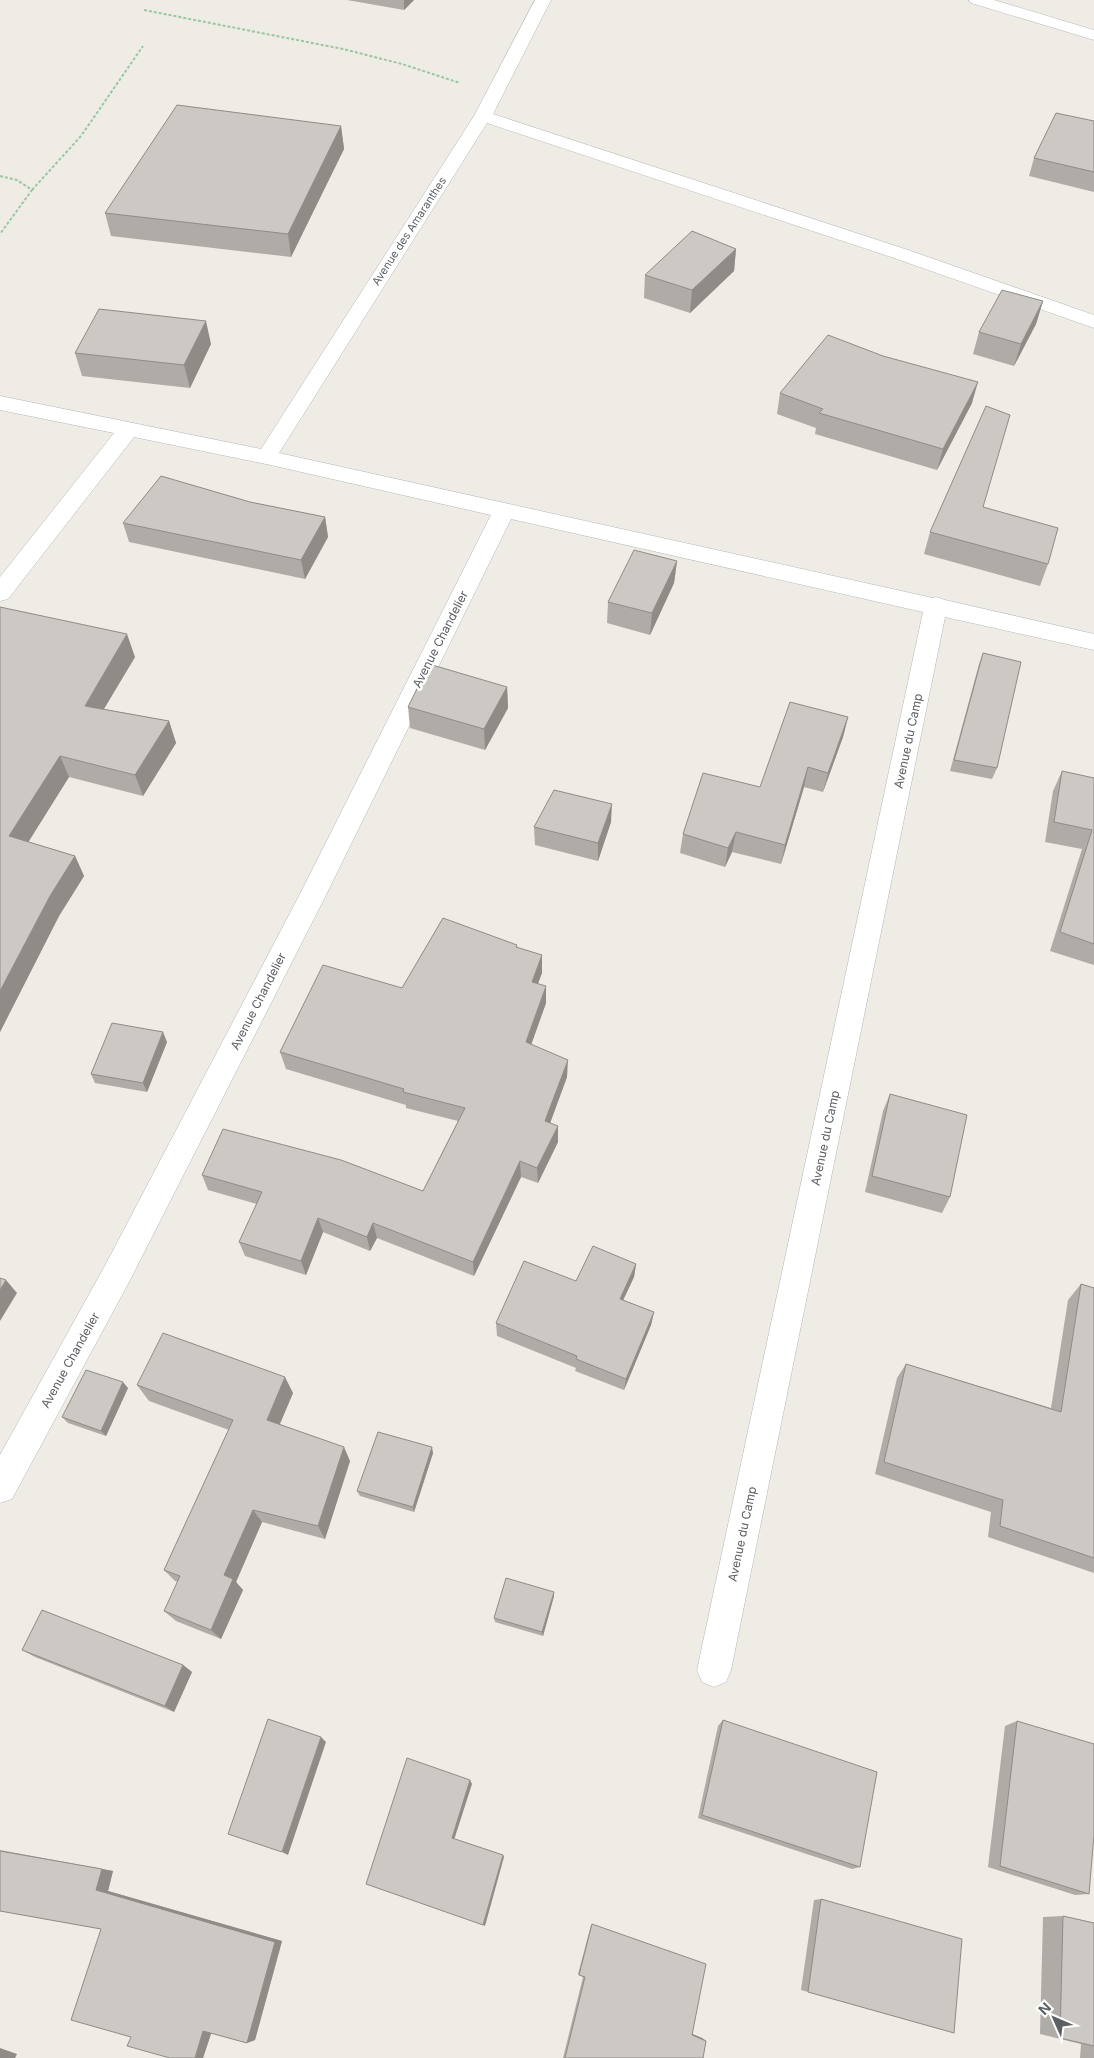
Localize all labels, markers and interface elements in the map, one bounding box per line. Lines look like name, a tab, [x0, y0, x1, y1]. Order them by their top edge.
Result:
street label: Avenue des Amaranthes	[369, 174, 449, 288]
street label: Avenue Chandelier	[409, 588, 471, 690]
street label: Avenue du Camp	[891, 692, 925, 790]
street label: Avenue Chandelier	[227, 950, 289, 1052]
street label: Avenue du Camp	[808, 1089, 842, 1187]
street label: Avenue Chandelier	[38, 1309, 103, 1410]
street label: Avenue du Camp	[725, 1485, 759, 1583]
north arrow	[1029, 1993, 1079, 2043]
text: N	[1035, 1999, 1054, 2018]

